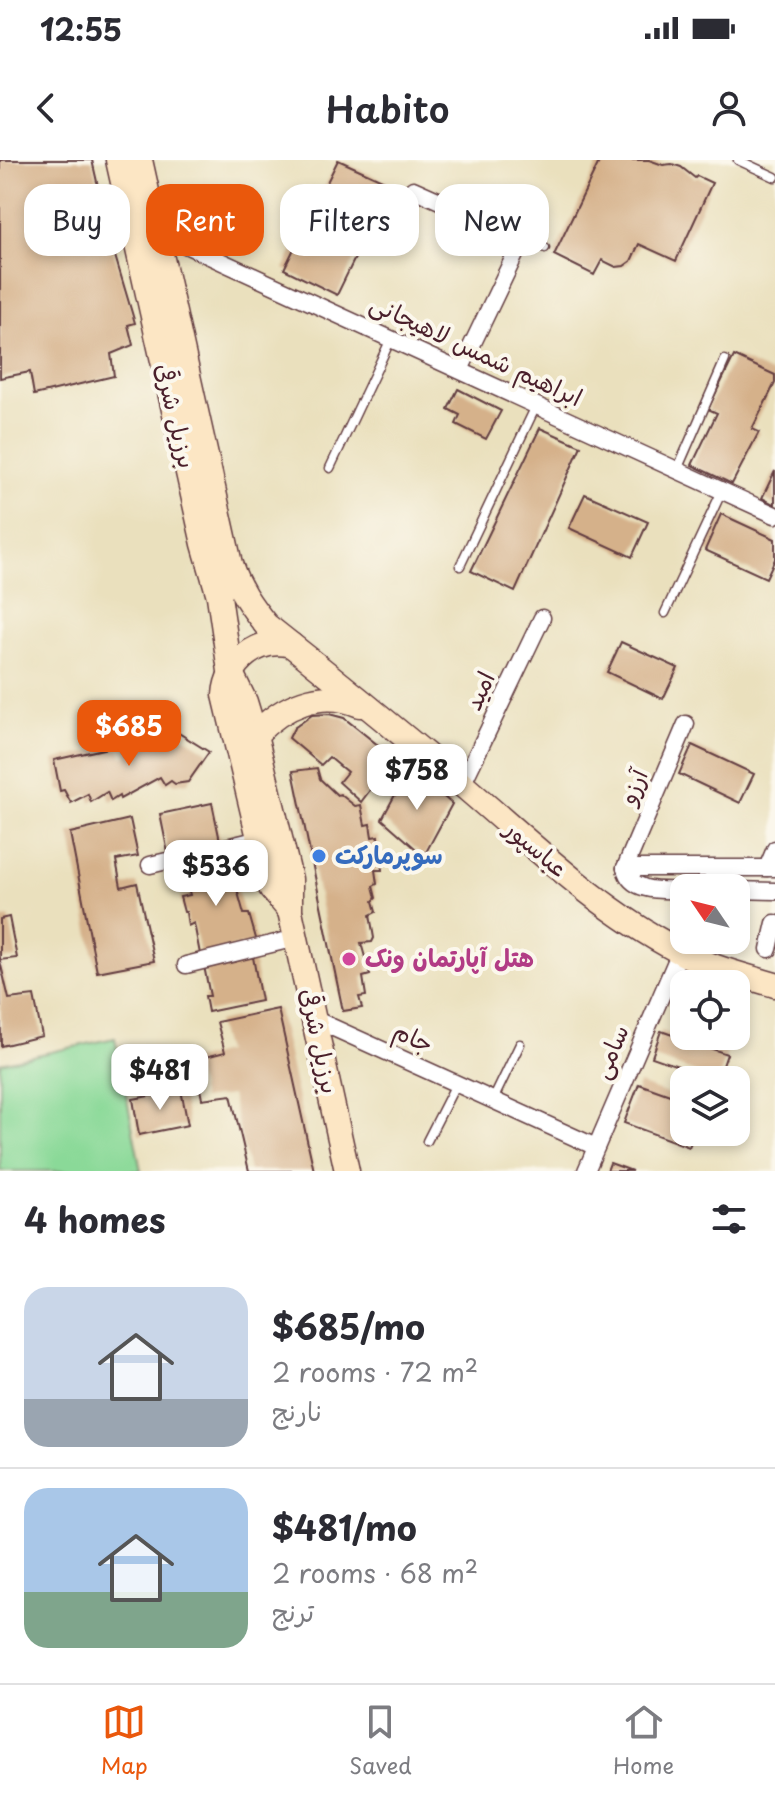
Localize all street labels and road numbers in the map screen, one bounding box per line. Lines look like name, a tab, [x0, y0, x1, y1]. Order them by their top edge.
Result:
street label: ابراهیم شمس لاهیجانی	[364, 284, 589, 416]
street label: برزیل شرقی	[147, 359, 207, 472]
street label: امید	[454, 665, 503, 716]
street label: آرزو	[608, 762, 656, 811]
street label: عباسپور	[496, 809, 577, 885]
street label: برزیل شرقی	[292, 985, 350, 1097]
street label: جام	[387, 1012, 440, 1063]
street label: سامی	[582, 1019, 637, 1084]

